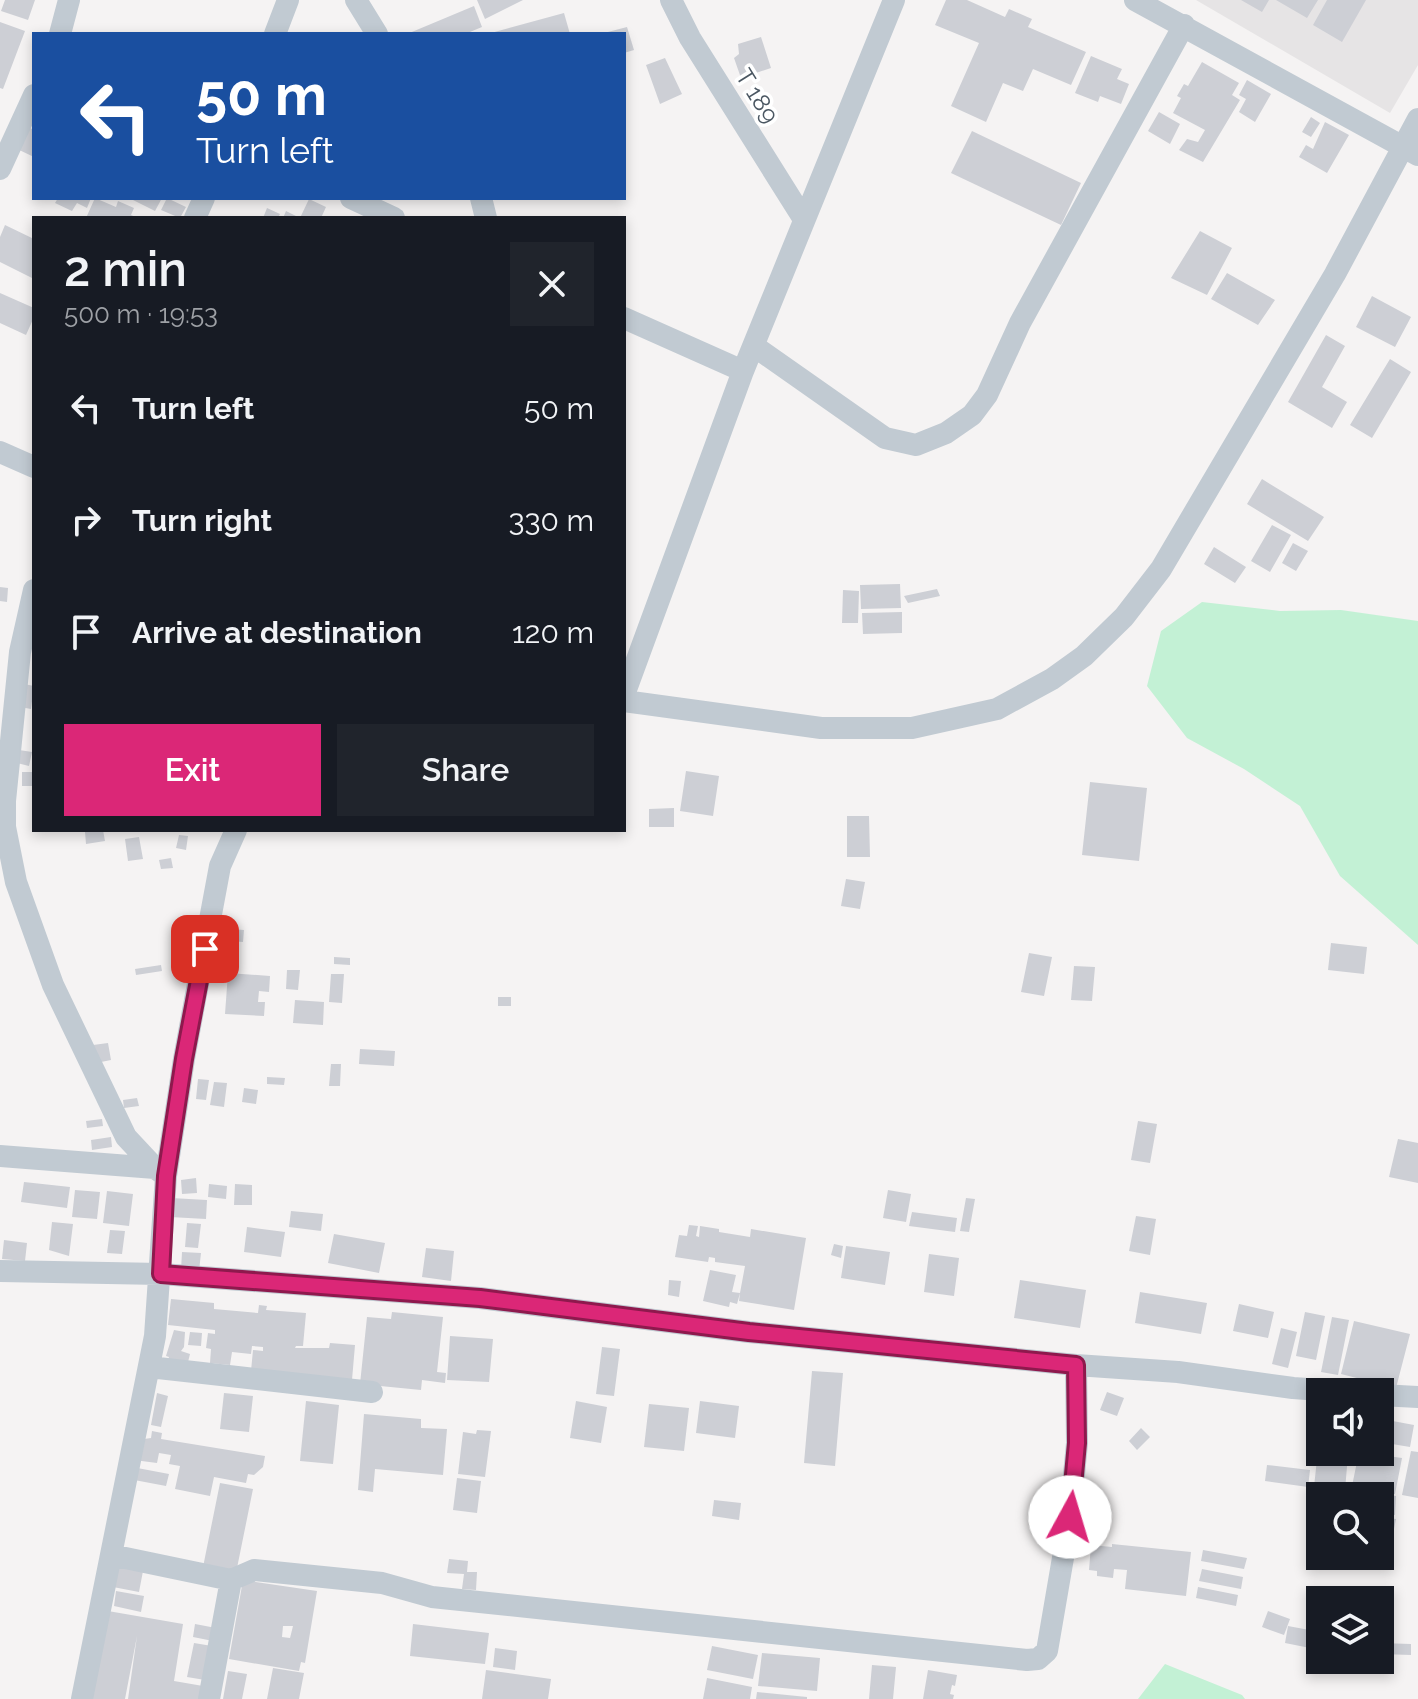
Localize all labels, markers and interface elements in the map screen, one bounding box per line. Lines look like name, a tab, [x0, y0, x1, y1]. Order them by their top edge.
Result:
text: 50 m	[196, 62, 327, 128]
street label: T 189	[730, 63, 785, 128]
icon: left	[64, 64, 168, 168]
text: Turn left	[196, 129, 334, 171]
text: 2 min	[64, 241, 187, 297]
button: close	[510, 242, 594, 326]
text: 500 m · 19:53	[64, 299, 218, 329]
icon: left	[64, 386, 108, 430]
text: Turn left	[132, 391, 254, 426]
text: 50 m	[524, 391, 594, 426]
icon: right	[64, 498, 108, 542]
text: Turn right	[132, 503, 272, 538]
text: 330 m	[508, 503, 594, 538]
icon: arrive	[64, 610, 108, 654]
text: Arrive at destination	[132, 615, 422, 650]
text: 120 m	[512, 615, 594, 650]
button: Exit	[64, 724, 321, 816]
button: Share	[337, 724, 594, 816]
pin	[171, 915, 239, 983]
icon: arrive	[183, 927, 227, 971]
map controls	[1306, 1378, 1394, 1674]
button: sound	[1306, 1378, 1394, 1466]
position arrow	[1028, 1475, 1112, 1559]
button: search	[1306, 1482, 1394, 1570]
button: layers	[1306, 1586, 1394, 1674]

